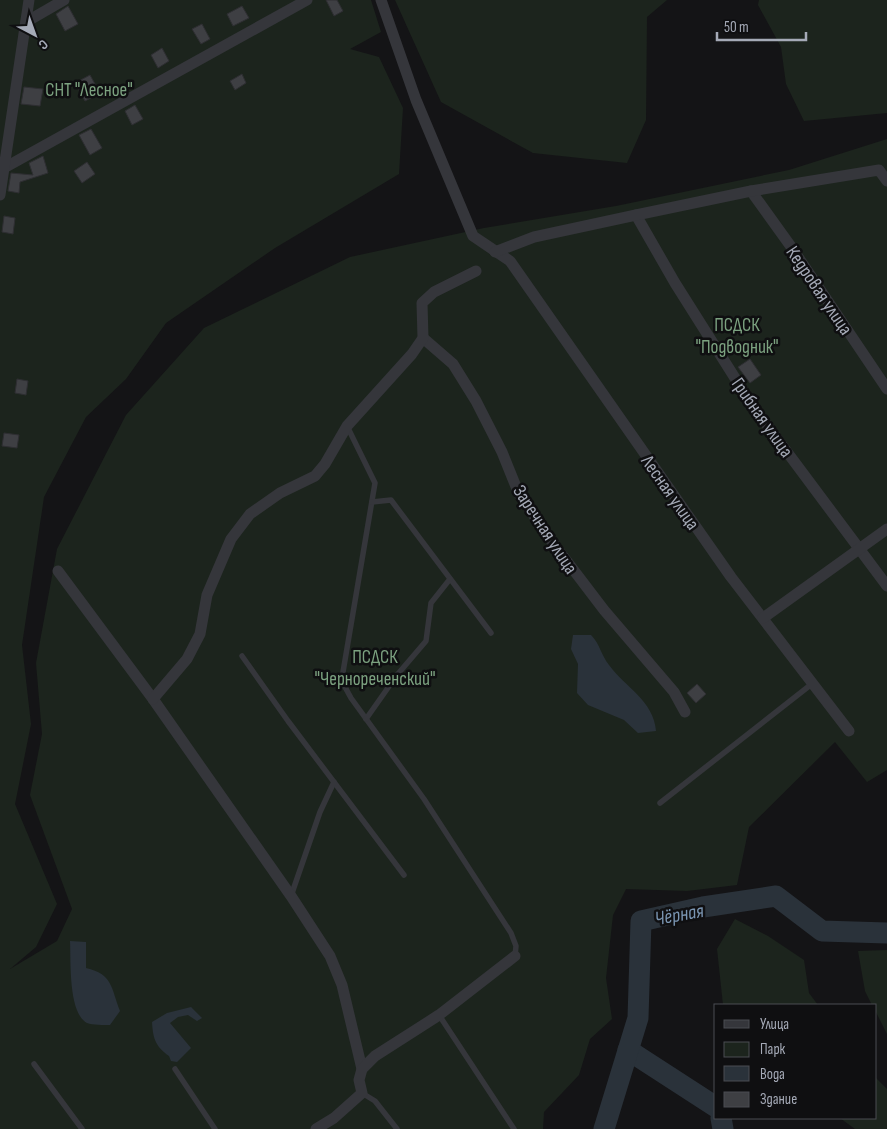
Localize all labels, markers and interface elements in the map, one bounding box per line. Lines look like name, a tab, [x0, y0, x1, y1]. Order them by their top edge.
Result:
north arrow	[10, 10, 60, 60]
scale bar	[717, 10, 806, 42]
text: 50 m	[724, 18, 749, 37]
text: С	[35, 36, 51, 53]
park label: СНТ "Лесное"	[45, 79, 133, 102]
street label: Кедровая улица	[781, 242, 857, 340]
park label: ПСДСК "Подводник"	[695, 314, 779, 359]
street label: Грибная улица	[726, 374, 798, 462]
street label: Лесная улица	[635, 450, 704, 535]
street label: Заречная улица	[507, 481, 582, 579]
park label: ПСДСК "Чернореченский"	[314, 646, 436, 691]
water label: Чёрная	[653, 899, 706, 931]
legend	[714, 1004, 877, 1119]
text: Улица	[760, 1015, 789, 1034]
text: Парк	[760, 1040, 786, 1059]
text: Вода	[760, 1065, 785, 1084]
text: Здание	[760, 1090, 797, 1109]

